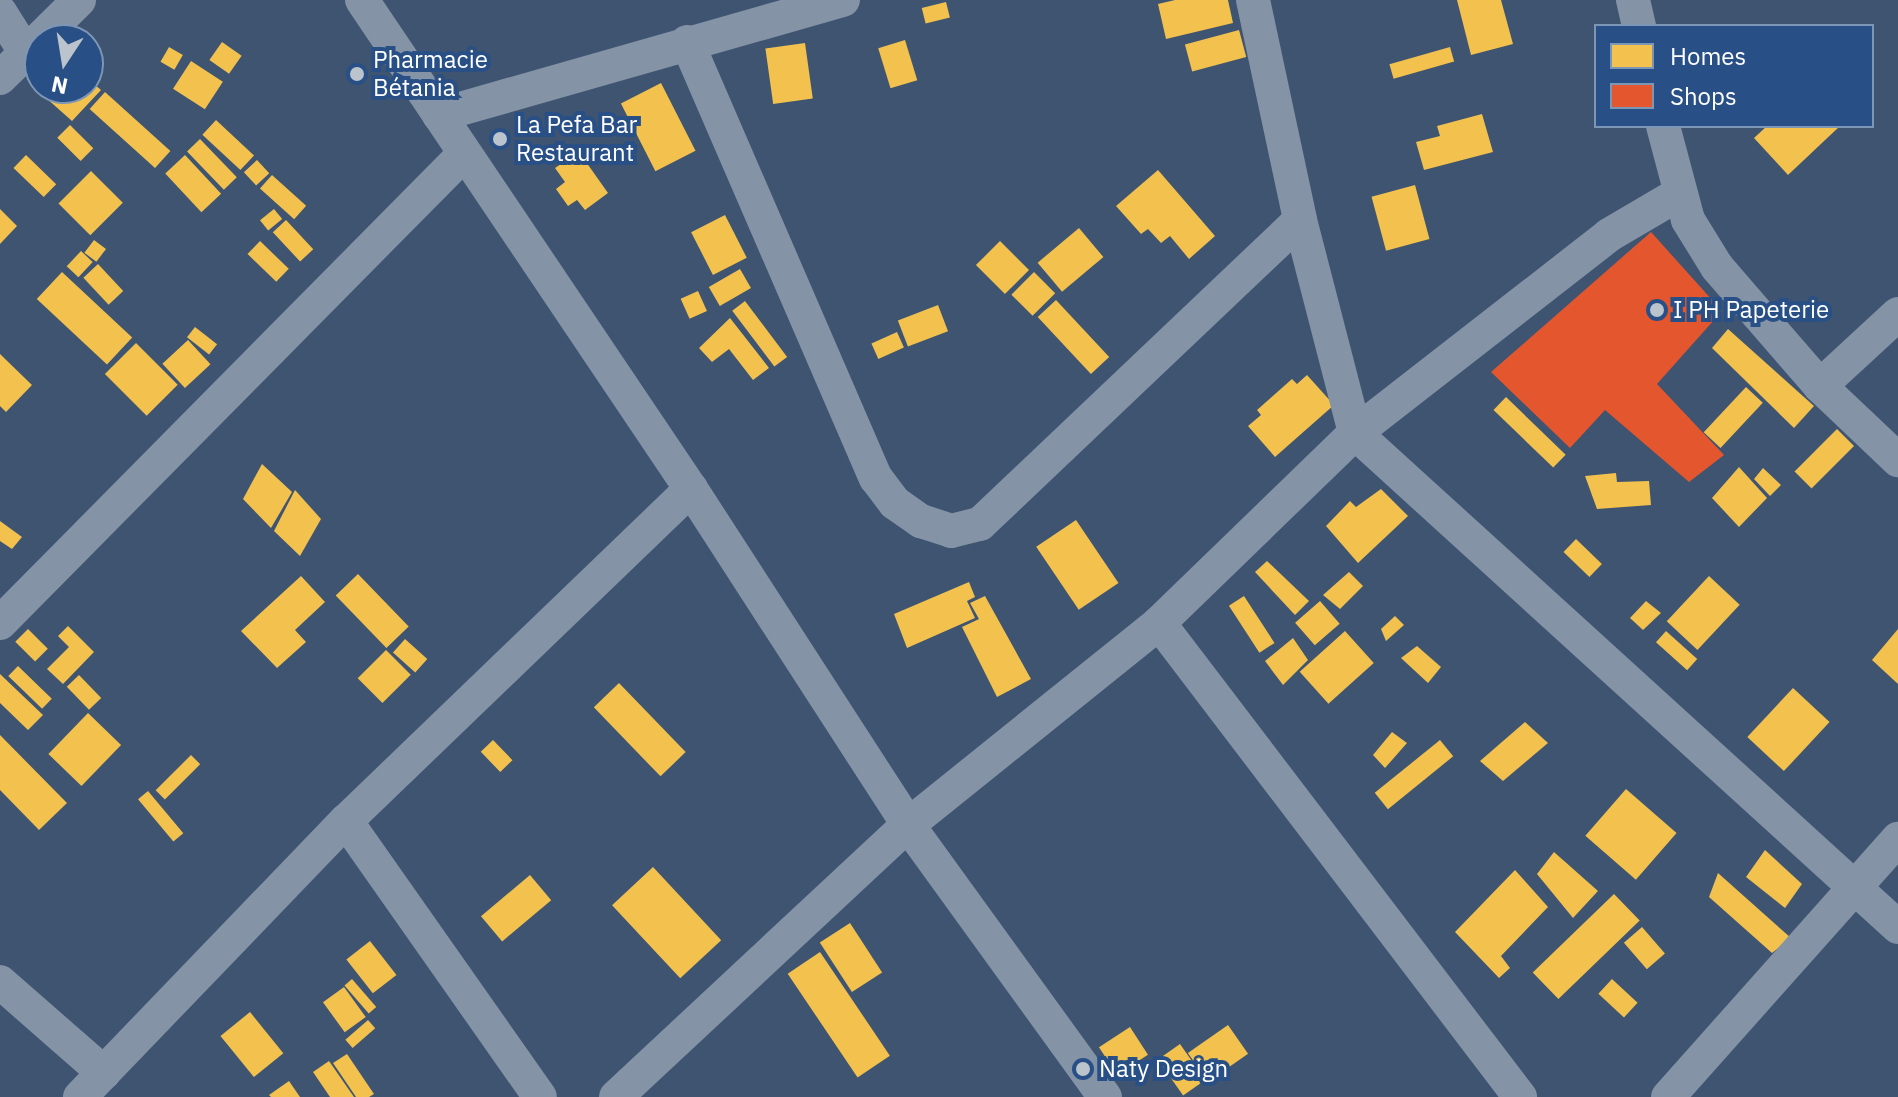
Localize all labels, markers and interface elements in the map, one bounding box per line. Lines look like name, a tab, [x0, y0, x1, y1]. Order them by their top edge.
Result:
north arrow	[24, 24, 104, 104]
legend	[1594, 24, 1874, 128]
text: Homes	[1670, 40, 1746, 72]
place label: Pharmacie Bétania	[373, 46, 488, 102]
marker: Pharmacie Bétania	[348, 65, 366, 83]
text: N	[49, 70, 70, 102]
text: Shops	[1670, 80, 1737, 112]
place label: La Pefa Bar Restaurant	[516, 111, 637, 167]
marker: La Pefa Bar Restaurant	[491, 130, 509, 148]
place label: I PH Papeterie	[1673, 296, 1829, 324]
marker: I PH Papeterie	[1648, 301, 1666, 319]
place label: Naty Design	[1099, 1055, 1228, 1083]
marker: Naty Design	[1074, 1060, 1092, 1078]

